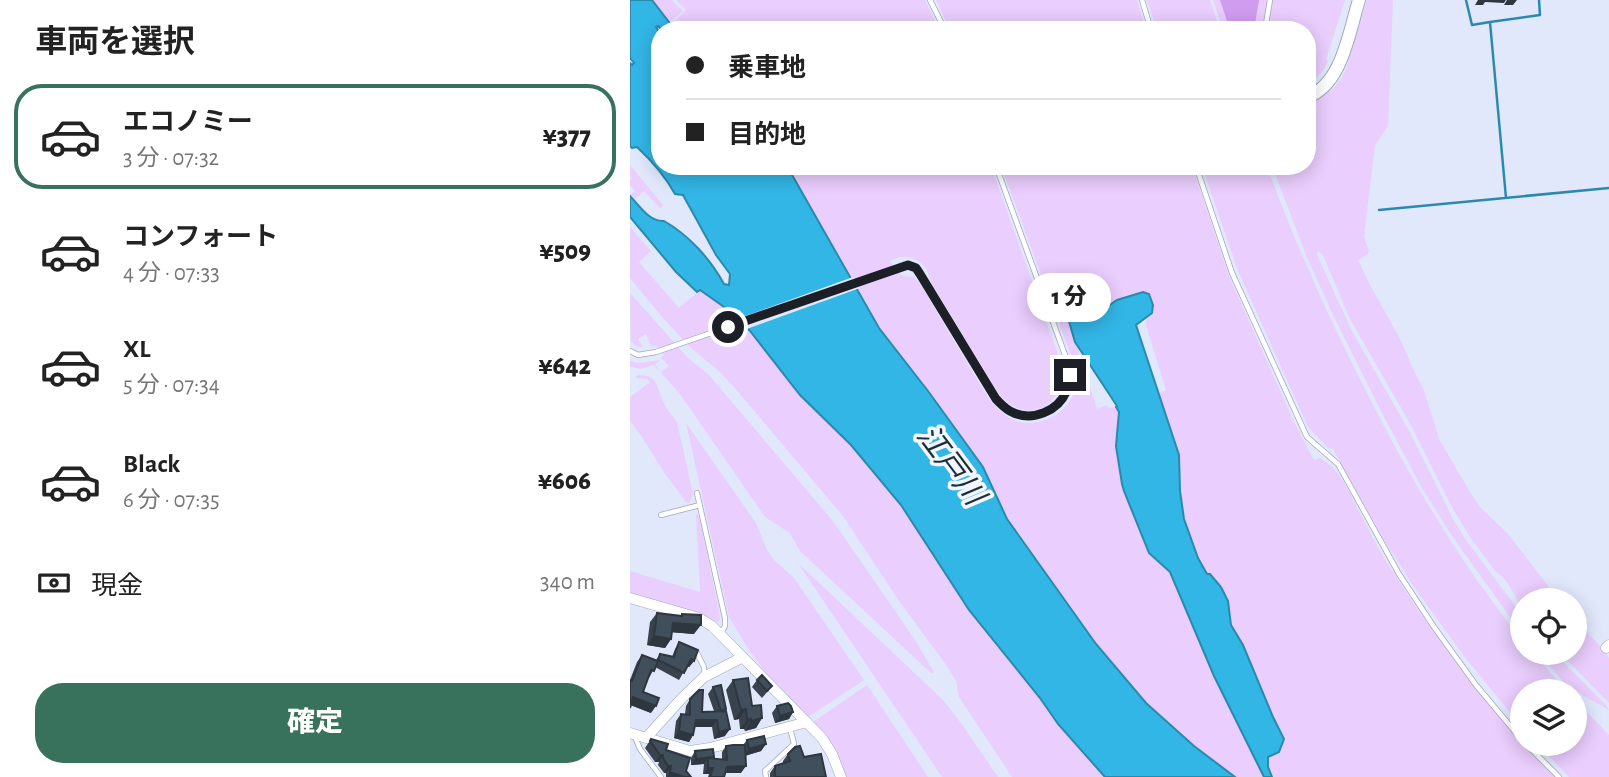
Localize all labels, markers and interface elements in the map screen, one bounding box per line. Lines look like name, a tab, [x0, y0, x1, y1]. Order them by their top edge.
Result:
text: 車両を選択	[35, 26, 195, 58]
text: 乗車地	[728, 55, 806, 81]
icon: car	[39, 105, 102, 168]
text: エコノミー	[123, 109, 253, 135]
text: 目的地	[728, 122, 806, 148]
text: ¥377	[542, 123, 591, 149]
text: 3 分 · 07:32	[123, 147, 219, 170]
icon: car	[39, 220, 102, 283]
text: コンフォート	[123, 224, 278, 250]
text: ¥509	[539, 238, 591, 264]
text: 4 分 · 07:33	[123, 262, 220, 285]
callout: 1 分	[1028, 274, 1112, 322]
text: 1 分	[1052, 286, 1086, 309]
route start	[712, 311, 744, 343]
icon: car	[39, 335, 102, 398]
text: XL	[123, 336, 150, 362]
text: ¥642	[538, 353, 591, 379]
route end	[1054, 359, 1086, 391]
text: 5 分 · 07:34	[123, 374, 220, 397]
water label: 江戸川	[911, 420, 992, 513]
icon: car	[39, 450, 102, 513]
text: Black	[123, 451, 180, 477]
text: ¥606	[538, 468, 591, 494]
text: 6 分 · 07:35	[123, 489, 220, 512]
icon: cash	[35, 564, 73, 602]
text: 340 m	[540, 571, 595, 594]
text: 現金	[91, 573, 143, 599]
map controls	[1510, 588, 1587, 756]
button: locate	[1510, 588, 1587, 665]
button: layers	[1510, 679, 1587, 756]
button: 確定	[35, 683, 595, 763]

